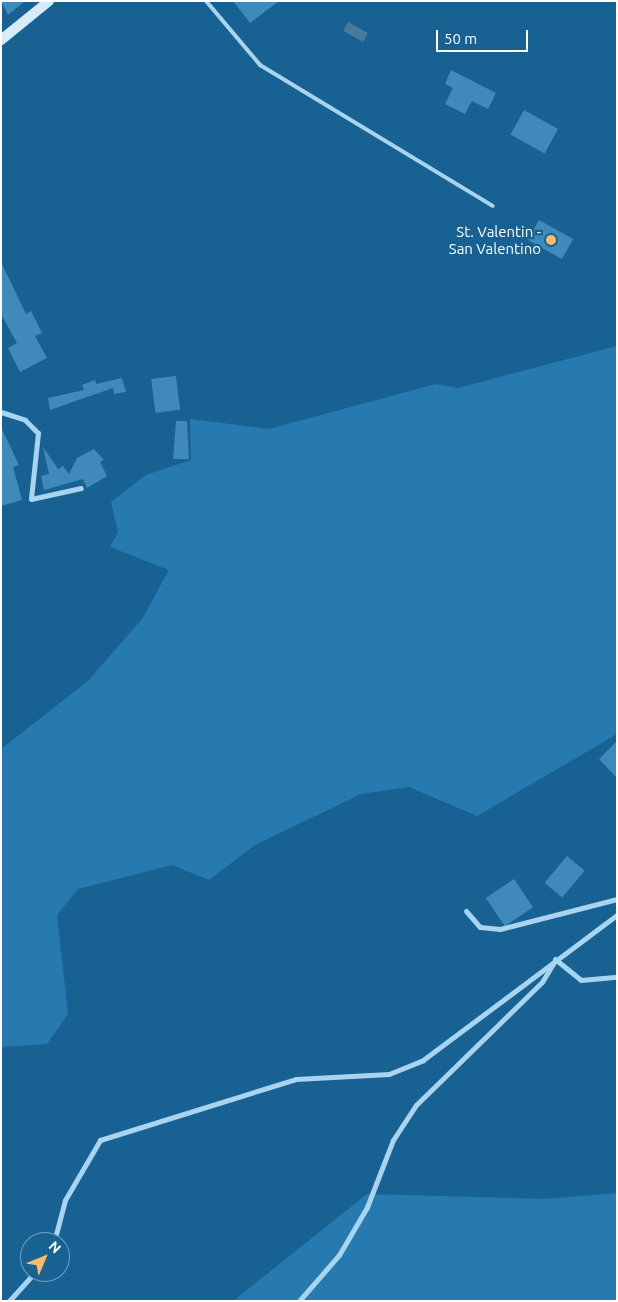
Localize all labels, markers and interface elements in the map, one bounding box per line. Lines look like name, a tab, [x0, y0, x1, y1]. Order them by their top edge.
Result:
scale bar	[438, 20, 530, 52]
text: 50 m	[444, 30, 477, 47]
place label: St. Valentin - San Valentino	[449, 222, 541, 257]
marker: St. Valentin - San Valentino	[545, 234, 557, 246]
north arrow	[20, 1232, 70, 1282]
text: N	[46, 1238, 64, 1256]

